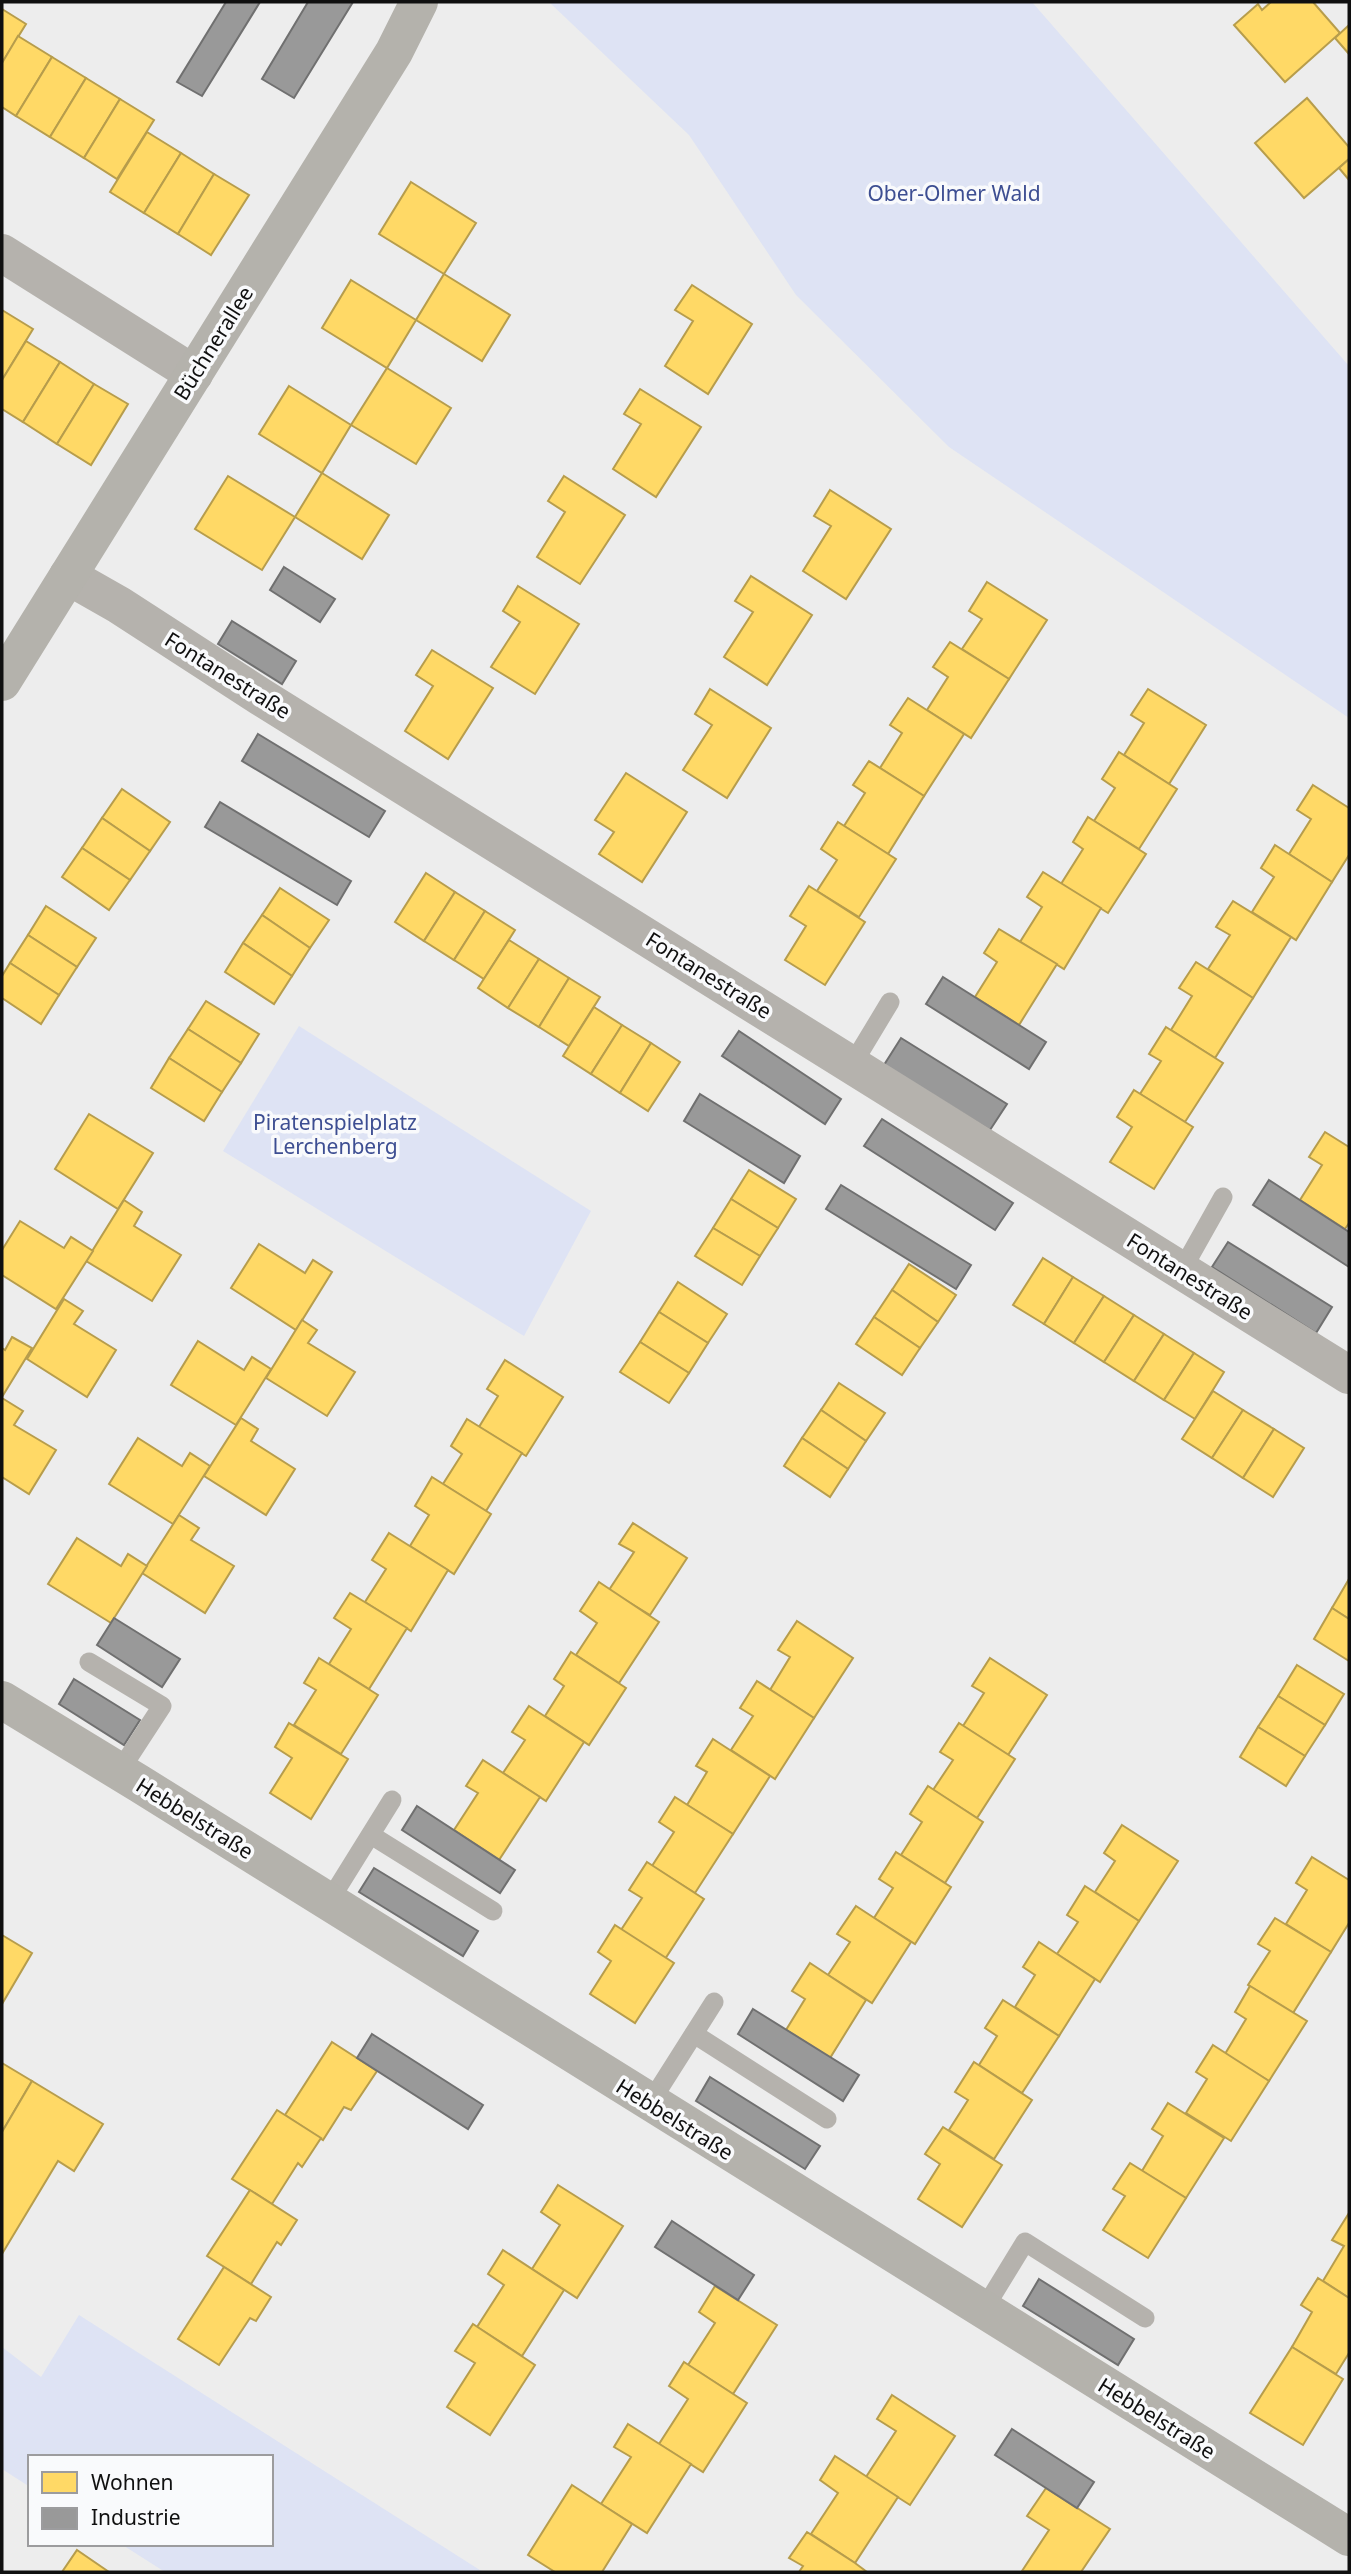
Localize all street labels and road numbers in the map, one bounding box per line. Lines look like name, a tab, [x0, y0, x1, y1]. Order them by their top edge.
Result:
street label: Büchnerallee	[167, 281, 259, 405]
street label: Fontanestraße	[160, 625, 296, 725]
street label: Fontanestraße	[641, 925, 777, 1025]
street label: Fontanestraße	[1122, 1226, 1258, 1326]
street label: Hebbelstraße	[131, 1771, 259, 1865]
street label: Hebbelstraße	[611, 2072, 739, 2166]
street label: Hebbelstraße	[1093, 2371, 1221, 2465]

